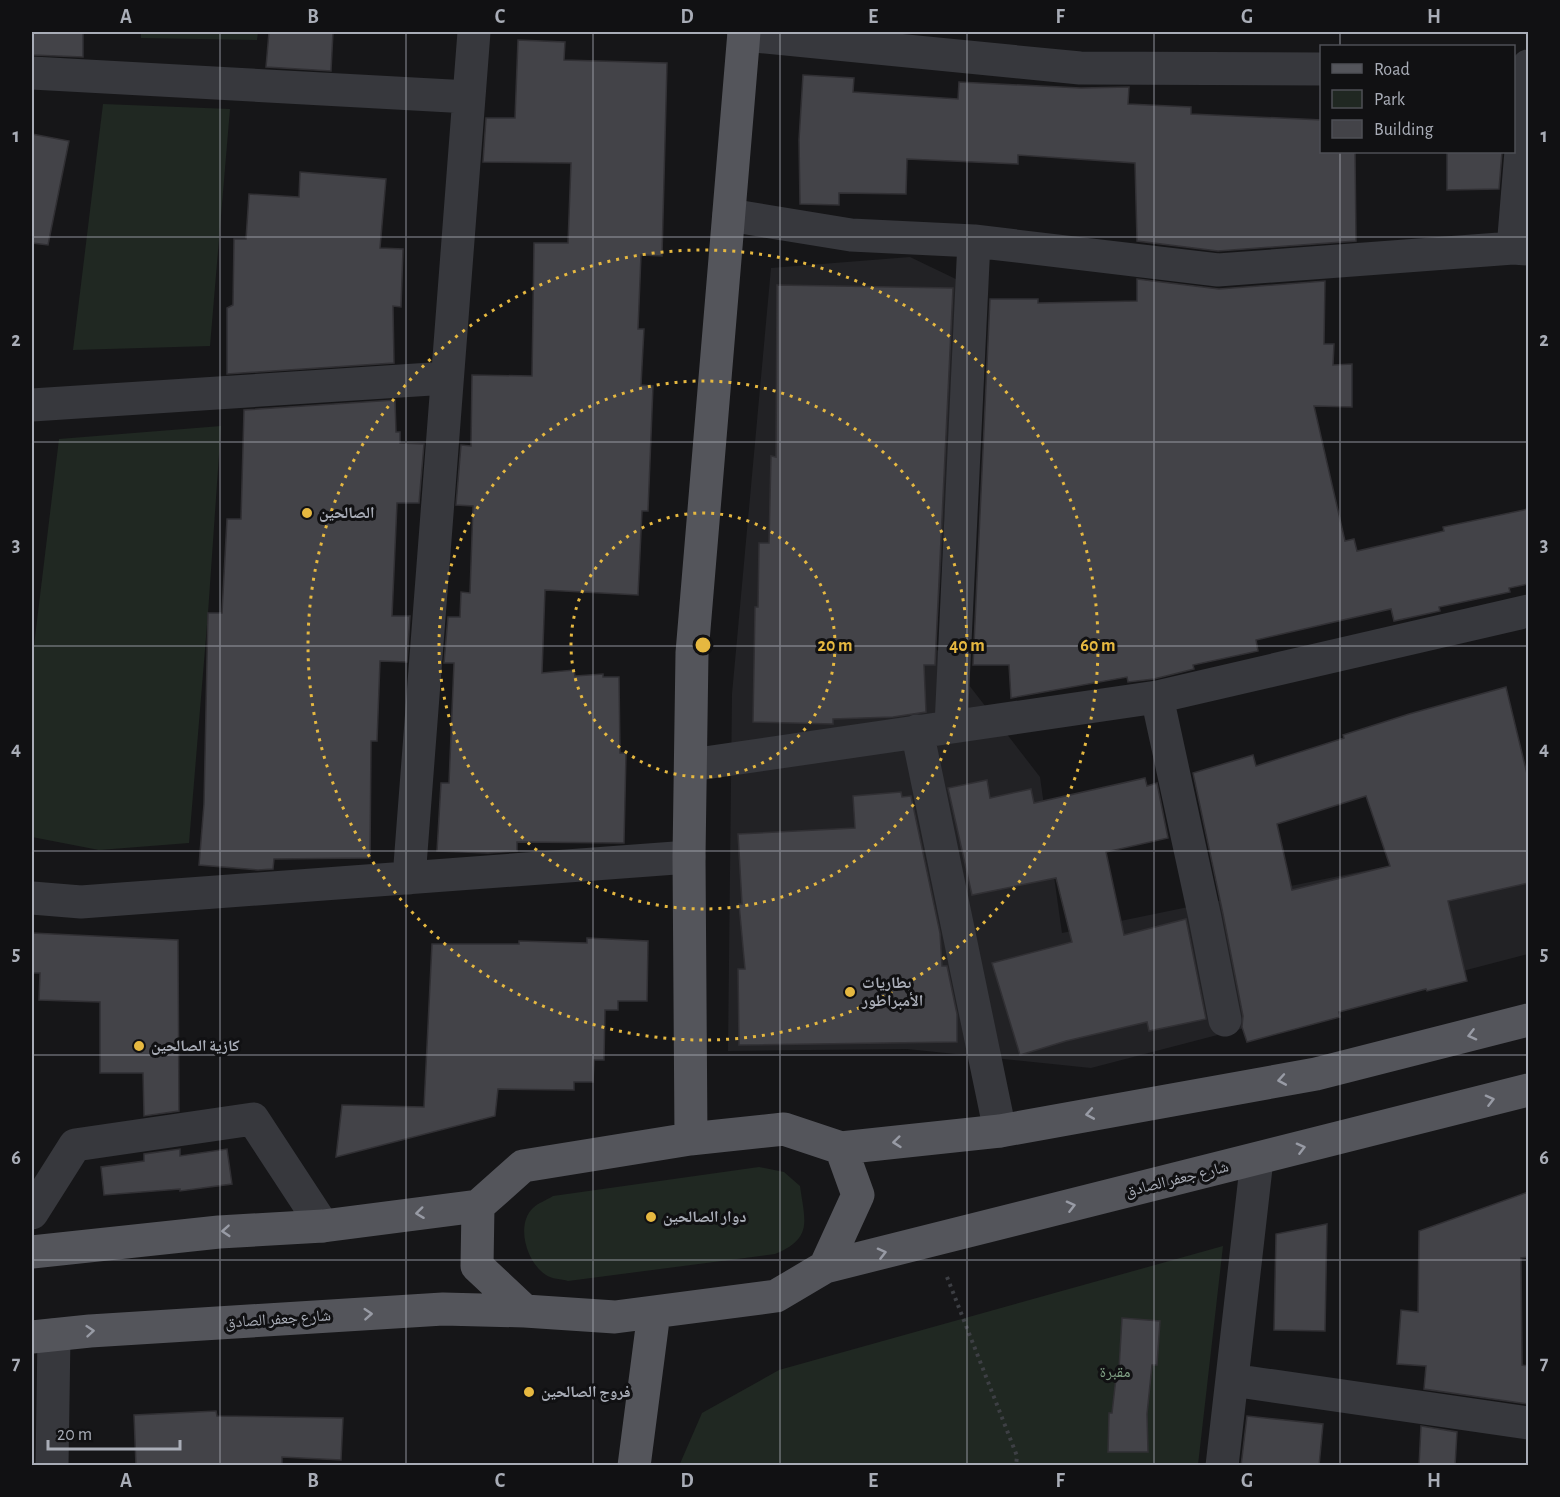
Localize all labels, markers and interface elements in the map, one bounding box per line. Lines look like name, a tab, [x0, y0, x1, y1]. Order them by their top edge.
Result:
text: A	[120, 7, 132, 27]
text: B	[307, 7, 319, 27]
text: C	[495, 7, 506, 27]
text: D	[680, 7, 694, 27]
text: E	[868, 7, 878, 27]
text: F	[1055, 7, 1065, 27]
text: G	[1241, 7, 1253, 27]
text: H	[1427, 7, 1441, 27]
legend	[1320, 45, 1515, 153]
text: Road	[1374, 61, 1410, 79]
text: Park	[1374, 91, 1406, 109]
text: Building	[1374, 121, 1434, 139]
text: 1	[12, 126, 20, 146]
text: 1	[1540, 126, 1548, 146]
text: 2	[11, 330, 21, 350]
text: 2	[1539, 330, 1549, 350]
place label: الصالحين	[319, 505, 375, 522]
marker: الصالحين	[300, 506, 314, 520]
text: 3	[12, 535, 20, 555]
text: 3	[1540, 535, 1548, 555]
centre of rings	[693, 635, 713, 655]
text: 20 m	[817, 637, 853, 655]
text: 40 m	[949, 637, 985, 655]
text: 60 m	[1080, 637, 1116, 655]
text: 4	[11, 739, 21, 759]
text: 4	[1539, 739, 1549, 759]
text: 5	[12, 944, 20, 964]
text: 5	[1540, 944, 1548, 964]
place label: بطاريات الأمبراطور	[861, 975, 923, 1010]
marker: بطاريات الأمبراطور	[843, 985, 857, 999]
one-way arrow	[1467, 1027, 1477, 1040]
place label: كازية الصالحين	[151, 1038, 240, 1055]
marker: كازية الصالحين	[132, 1039, 146, 1053]
one-way arrow	[1277, 1073, 1287, 1086]
one-way arrow	[1485, 1094, 1495, 1107]
one-way arrow	[1086, 1108, 1095, 1120]
one-way arrow	[893, 1135, 902, 1148]
one-way arrow	[1296, 1142, 1306, 1155]
text: 6	[11, 1148, 21, 1168]
text: 6	[1539, 1148, 1549, 1168]
street label: شارع جعفر الصادق	[1124, 1158, 1231, 1202]
one-way arrow	[1066, 1200, 1076, 1213]
one-way arrow	[416, 1207, 425, 1219]
place label: دوار الصالحين	[663, 1209, 746, 1226]
marker: دوار الصالحين	[644, 1210, 658, 1224]
one-way arrow	[222, 1225, 231, 1238]
one-way arrow	[876, 1248, 887, 1260]
street label: شارع جعفر الصادق	[225, 1307, 331, 1333]
one-way arrow	[364, 1307, 373, 1320]
one-way arrow	[85, 1325, 94, 1338]
text: 7	[12, 1353, 21, 1373]
text: 7	[1540, 1353, 1549, 1373]
park label: مقبرة	[1099, 1364, 1131, 1381]
place label: فروج الصالحين	[541, 1384, 631, 1402]
marker: فروج الصالحين	[522, 1385, 536, 1399]
scale bar	[48, 1413, 180, 1451]
text: 20 m	[57, 1426, 92, 1444]
text: A	[120, 1471, 132, 1491]
text: B	[307, 1471, 319, 1491]
text: C	[495, 1471, 506, 1491]
text: D	[680, 1471, 694, 1491]
text: E	[868, 1471, 878, 1491]
text: F	[1055, 1471, 1065, 1491]
text: G	[1241, 1471, 1253, 1491]
text: H	[1427, 1471, 1441, 1491]

